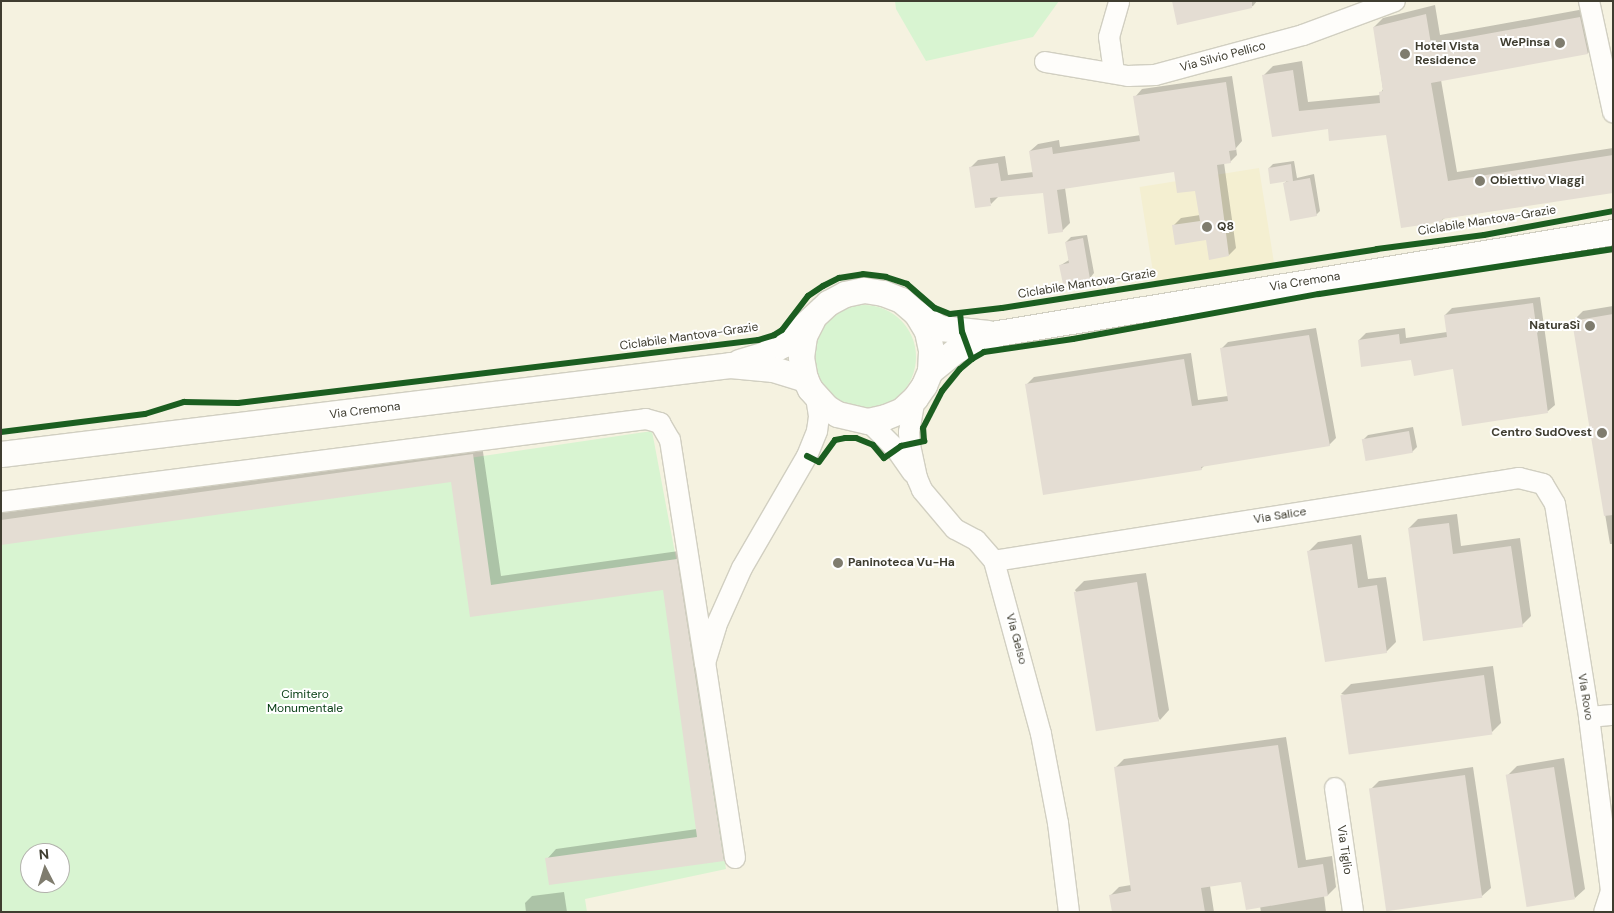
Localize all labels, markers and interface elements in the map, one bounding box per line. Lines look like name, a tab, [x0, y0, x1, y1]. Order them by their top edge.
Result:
place label: WePinsa	[1500, 36, 1550, 50]
marker: WePinsa	[1554, 37, 1566, 49]
street label: Via Silvio Pellico	[1178, 39, 1268, 75]
place label: Hotel Vista Residence	[1415, 40, 1479, 68]
marker: Hotel Vista Residence	[1399, 48, 1411, 60]
place label: Obiettivo Viaggi	[1490, 174, 1584, 188]
marker: Obiettivo Viaggi	[1474, 175, 1486, 187]
street label: Ciclabile Mantova-Grazie	[1417, 203, 1557, 239]
place label: Q8	[1217, 220, 1234, 234]
marker: Q8	[1201, 221, 1213, 233]
street label: Ciclabile Mantova-Grazie	[1017, 266, 1157, 302]
street label: Via Cremona	[1269, 269, 1341, 295]
place label: NaturaSì	[1529, 319, 1580, 333]
street label: Ciclabile Mantova-Grazie	[619, 320, 759, 354]
marker: NaturaSì	[1584, 320, 1596, 332]
street label: Via Cremona	[329, 399, 401, 423]
place label: Centro SudOvest	[1491, 426, 1592, 440]
marker: Centro SudOvest	[1596, 427, 1608, 439]
street label: Via Salice	[1253, 505, 1307, 527]
place label: Paninoteca Vu-Ha	[848, 556, 955, 570]
marker: Paninoteca Vu-Ha	[832, 557, 844, 569]
street label: Via Gelso	[1002, 612, 1030, 666]
street label: Via Rovo	[1574, 672, 1596, 722]
park label: Cimitero Monumentale	[267, 688, 343, 716]
street label: Via Tiglio	[1333, 824, 1355, 876]
north arrow	[20, 843, 70, 893]
text: N	[38, 845, 50, 863]

